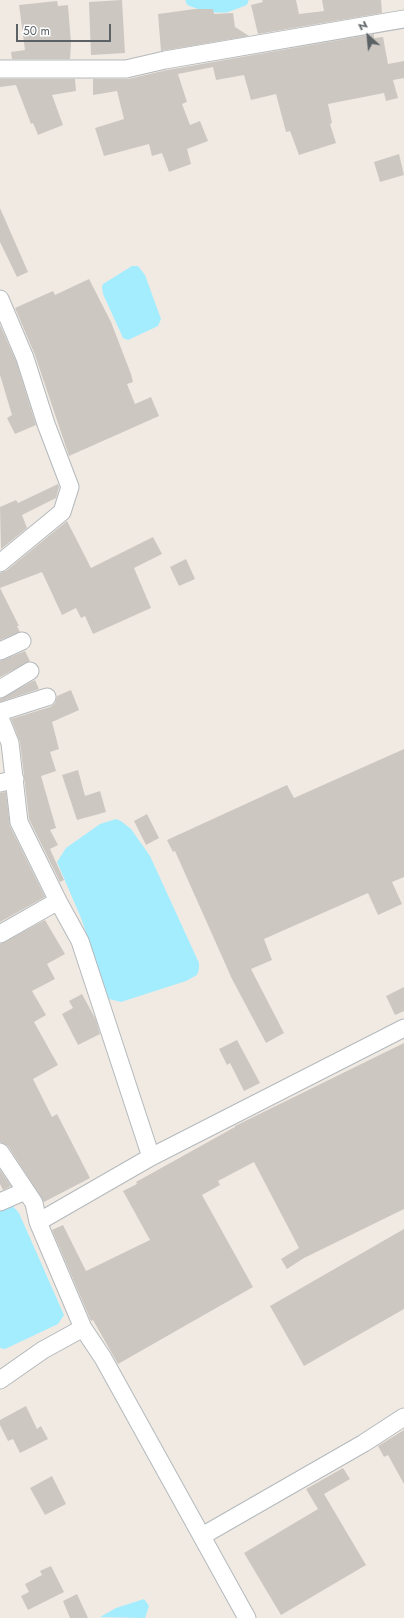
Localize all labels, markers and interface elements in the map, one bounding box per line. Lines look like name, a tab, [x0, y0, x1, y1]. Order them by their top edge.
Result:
scale bar	[18, 16, 113, 42]
north arrow	[348, 16, 388, 56]
text: N	[355, 16, 370, 34]
text: 50 m	[23, 22, 50, 40]

